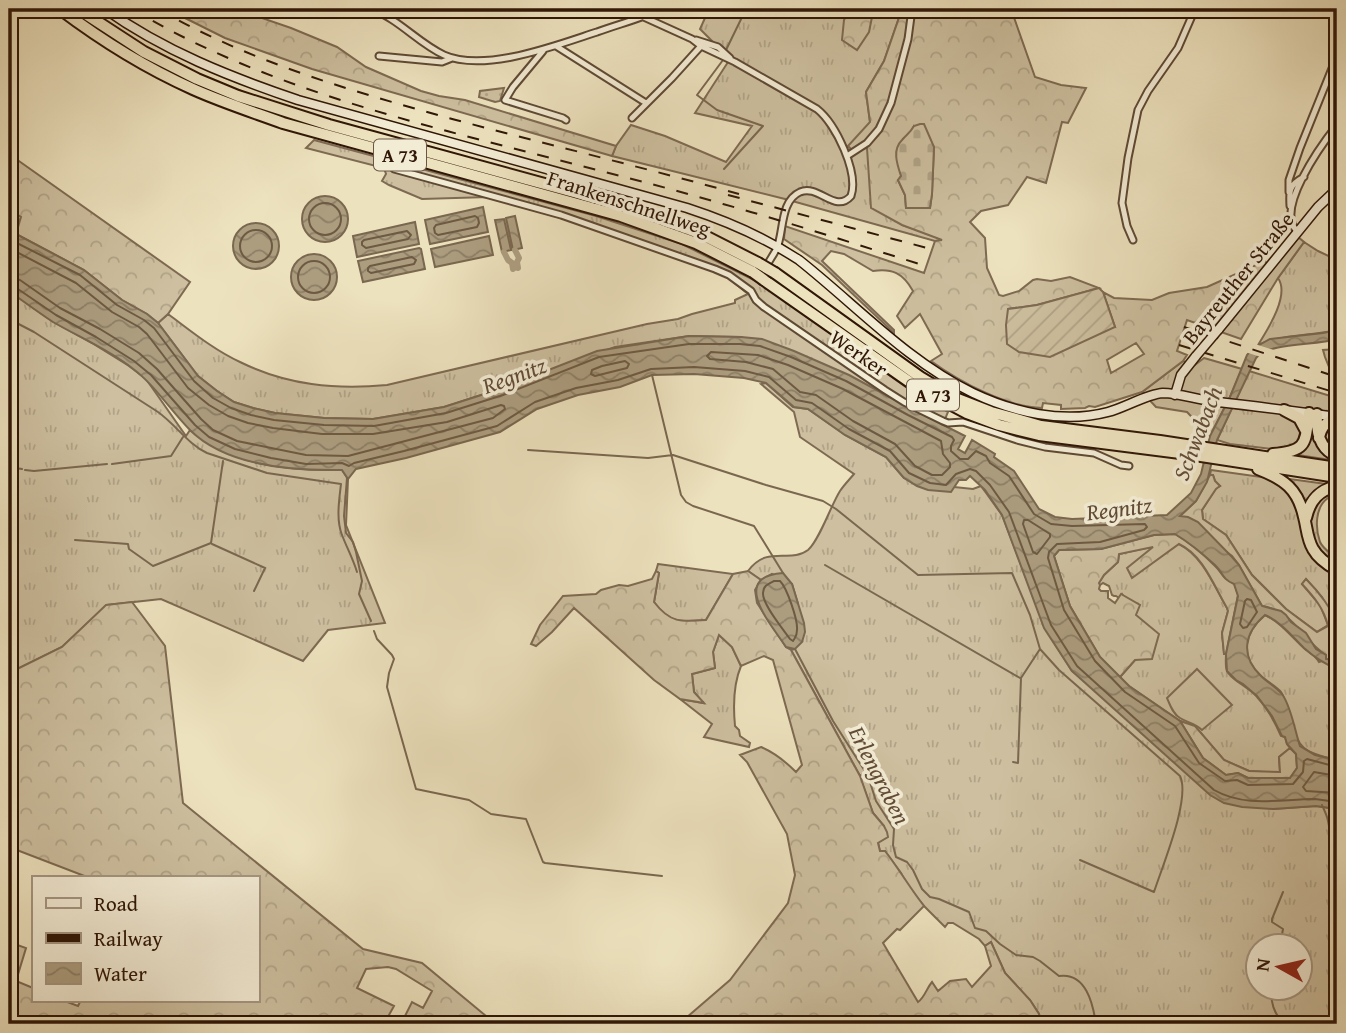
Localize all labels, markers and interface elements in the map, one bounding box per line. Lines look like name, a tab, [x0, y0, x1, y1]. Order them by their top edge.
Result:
road number: A 73	[374, 140, 426, 170]
street label: Frankenschnellweg	[544, 162, 715, 244]
street label: Bayreuther Straße	[1175, 205, 1301, 351]
street label: Werker	[824, 322, 895, 384]
water label: Regnitz	[477, 348, 551, 402]
road number: A 73	[907, 380, 959, 410]
water label: Schwabach	[1164, 381, 1230, 485]
water label: Regnitz	[1083, 488, 1154, 528]
water label: Erlengraben	[841, 719, 919, 830]
legend	[32, 876, 259, 1002]
text: Road	[94, 888, 139, 919]
text: Railway	[94, 923, 163, 954]
north arrow	[1244, 932, 1314, 1002]
text: N	[1247, 956, 1277, 973]
text: Water	[94, 958, 147, 989]

